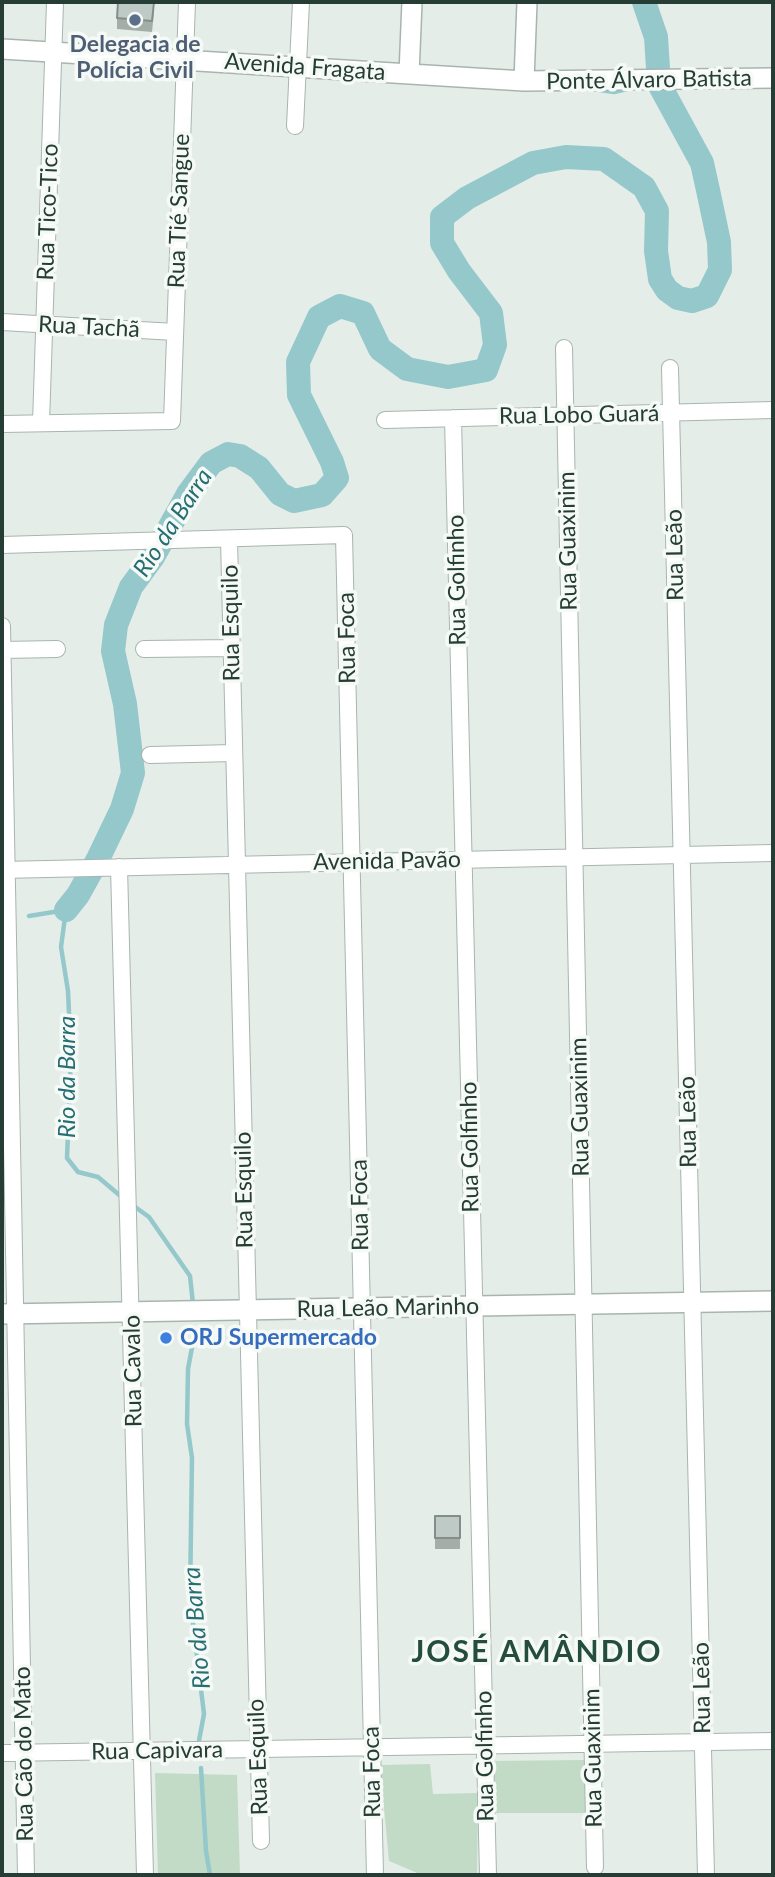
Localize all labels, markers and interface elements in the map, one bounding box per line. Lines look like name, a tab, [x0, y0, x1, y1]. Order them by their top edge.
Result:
marker: Delegacia de Polícia Civil	[127, 12, 143, 28]
place label: Delegacia de Polícia Civil	[70, 31, 200, 85]
street label: Avenida Fragata	[224, 48, 386, 86]
street label: Ponte Álvaro Batista	[546, 64, 752, 96]
street label: Rua Tié Sangue	[163, 133, 195, 289]
street label: Rua Tico-Tico	[32, 143, 64, 281]
street label: Rua Tachã	[37, 311, 141, 343]
street label: Rua Lobo Guará	[499, 400, 659, 430]
water label: Rio da Barra	[128, 464, 218, 582]
street label: Rua Guaxinim	[553, 471, 583, 611]
street label: Rua Leão	[660, 509, 690, 601]
street label: Rua Golfinho	[442, 514, 472, 646]
street label: Rua Esquilo	[216, 564, 246, 682]
street label: Rua Foca	[332, 592, 362, 684]
street label: Avenida Pavão	[313, 846, 461, 876]
water label: Rio da Barra	[53, 1016, 81, 1138]
street label: Rua Guaxinim	[565, 1037, 595, 1177]
street label: Rua Leão	[673, 1076, 703, 1168]
street label: Rua Golfinho	[455, 1081, 485, 1213]
street label: Rua Esquilo	[229, 1131, 259, 1249]
street label: Rua Foca	[345, 1159, 375, 1251]
street label: Rua Leão Marinho	[296, 1293, 480, 1323]
street label: Rua Cavalo	[118, 1315, 148, 1427]
place label: ORJ Supermercado	[180, 1324, 377, 1352]
marker: ORJ Supermercado	[158, 1330, 174, 1346]
water label: Rio da Barra	[177, 1566, 217, 1690]
district label: JOSÉ AMÂNDIO	[413, 1634, 661, 1670]
street label: Rua Leão	[687, 1642, 717, 1734]
street label: Rua Cão do Mato	[9, 1666, 39, 1842]
street label: Rua Guaxinim	[578, 1688, 608, 1828]
street label: Rua Golfinho	[470, 1690, 500, 1822]
street label: Rua Esquilo	[242, 1698, 274, 1816]
street label: Rua Foca	[357, 1726, 387, 1818]
street label: Rua Capivara	[91, 1736, 223, 1766]

